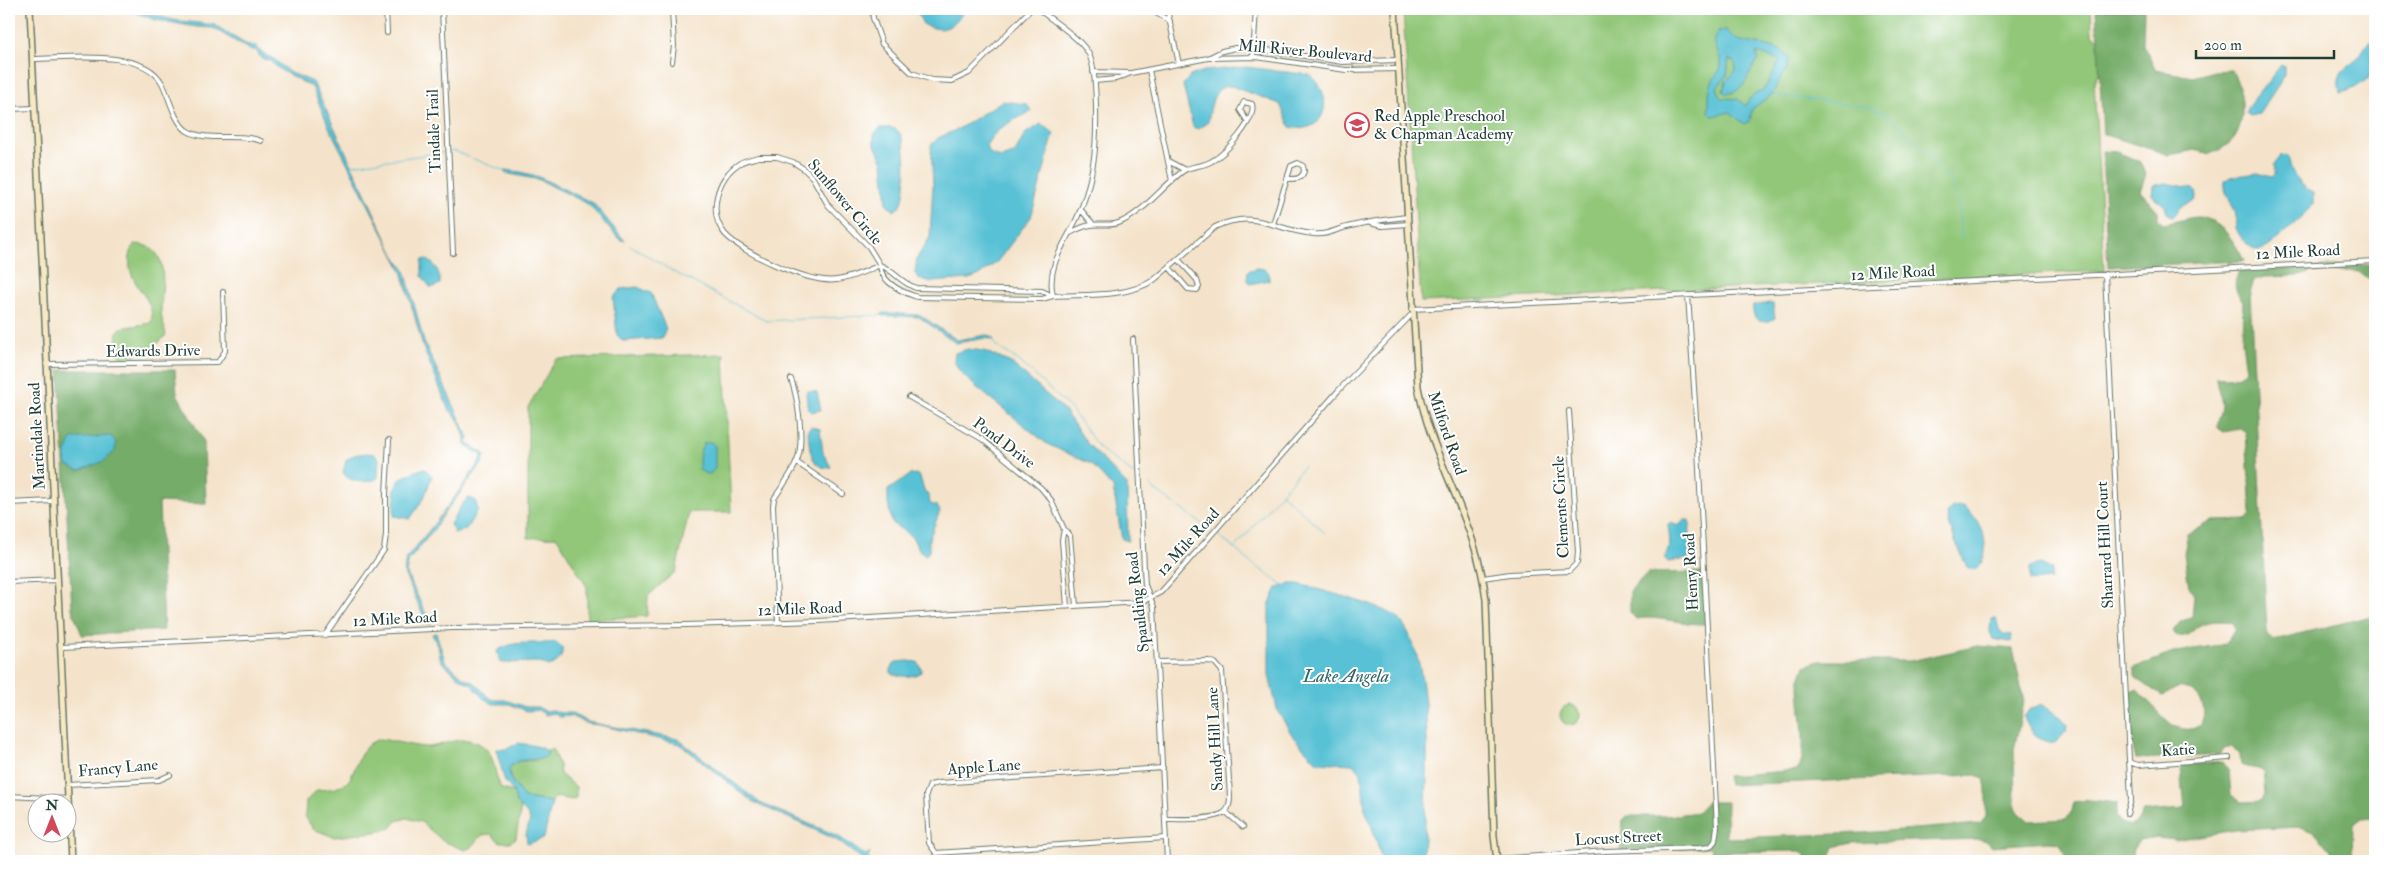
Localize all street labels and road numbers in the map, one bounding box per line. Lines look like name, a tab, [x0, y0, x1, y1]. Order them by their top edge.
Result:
street label: Mill River Boulevard	[1237, 35, 1373, 67]
street label: Tindale Trail	[423, 89, 445, 173]
street label: Sunflower Circle	[803, 155, 887, 249]
street label: 12 Mile Road	[2255, 240, 2341, 264]
street label: 12 Mile Road	[1850, 261, 1936, 285]
street label: Edwards Drive	[105, 340, 201, 362]
street label: Martindale Road	[24, 382, 50, 490]
street label: Milford Road	[1423, 389, 1471, 478]
street label: Pond Drive	[969, 413, 1039, 473]
street label: Clements Circle	[1548, 455, 1574, 559]
street label: Sharrard Hill Court	[2092, 481, 2118, 609]
street label: 12 Mile Road	[1152, 504, 1224, 580]
street label: Henry Road	[1679, 533, 1703, 611]
street label: Spaulding Road	[1122, 550, 1155, 653]
street label: 12 Mile Road	[757, 598, 843, 620]
street label: 12 Mile Road	[352, 607, 438, 631]
street label: Sandy Hill Lane	[1202, 686, 1228, 791]
street label: Katie	[2160, 739, 2196, 761]
street label: Apple Lane	[946, 754, 1022, 781]
street label: Francy Lane	[77, 755, 159, 781]
street label: Locust Street	[1574, 826, 1662, 850]

